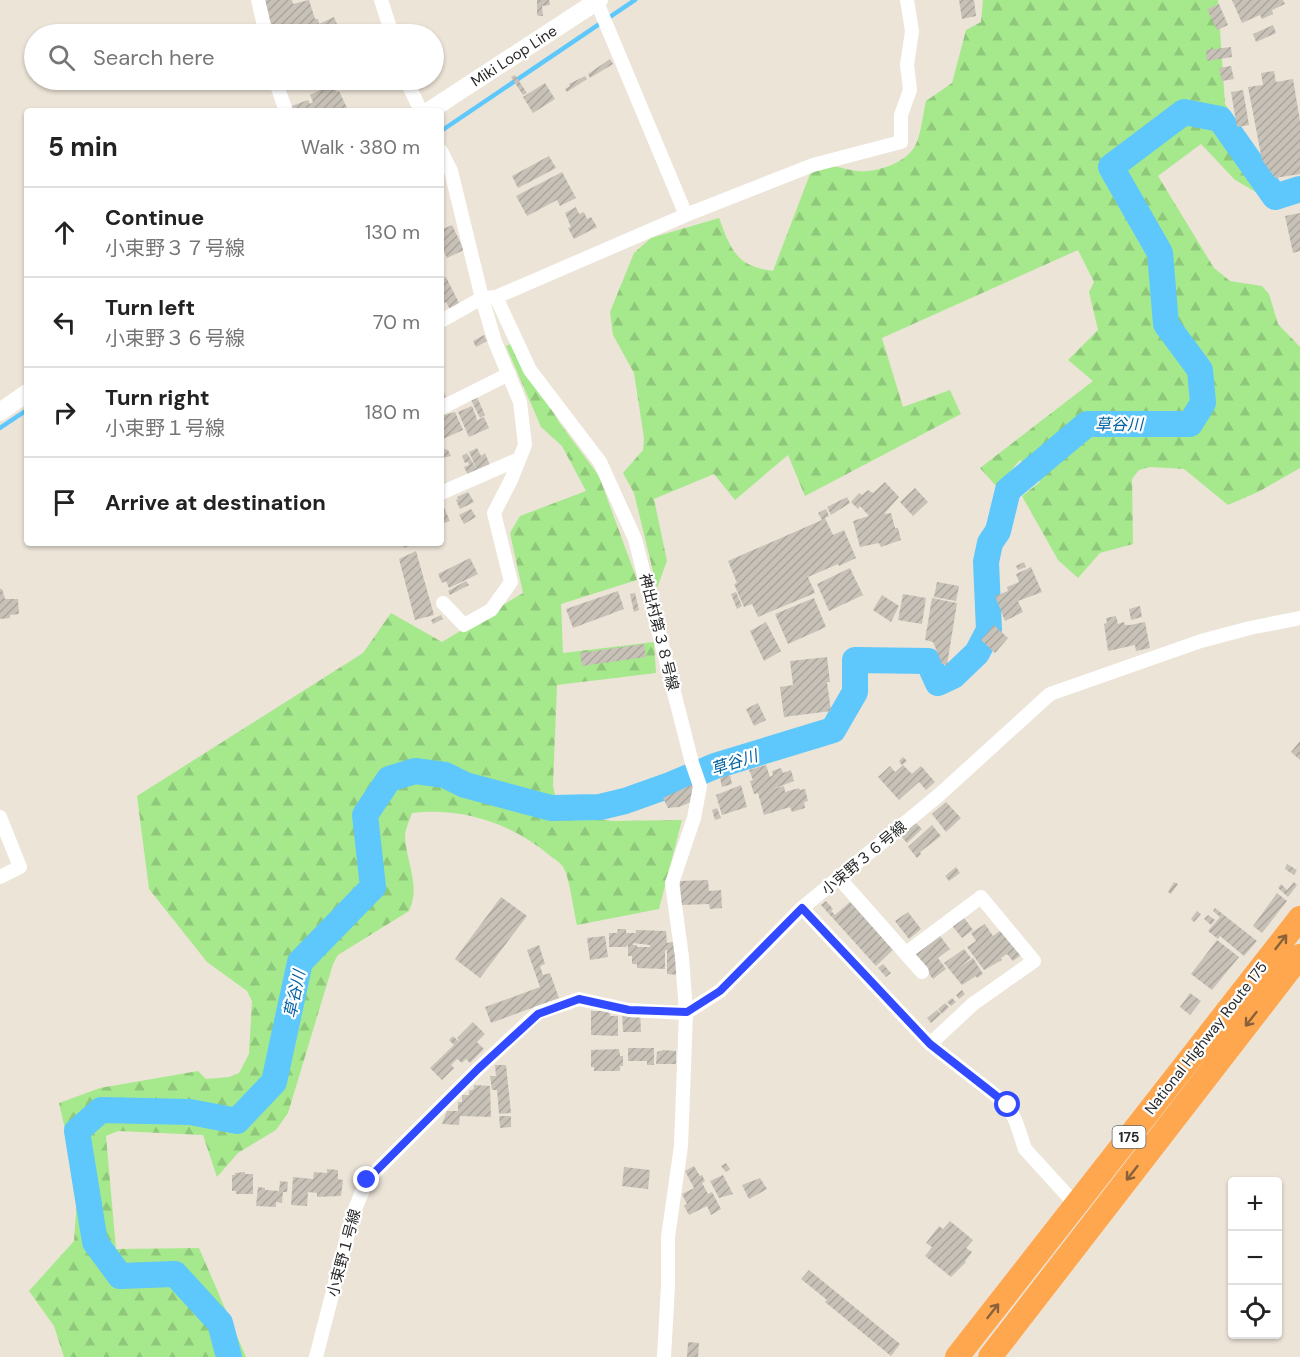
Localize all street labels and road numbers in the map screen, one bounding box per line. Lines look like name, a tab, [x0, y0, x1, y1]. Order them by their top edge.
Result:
street label: Miki Loop Line	[467, 21, 561, 91]
street label: 神出村第３８号線	[635, 571, 683, 693]
street label: 小束野３６号線	[817, 817, 911, 899]
street label: National Highway Route 175	[1140, 958, 1272, 1118]
road number: 175	[1112, 1126, 1146, 1148]
street label: 小束野１号線	[323, 1207, 365, 1299]

